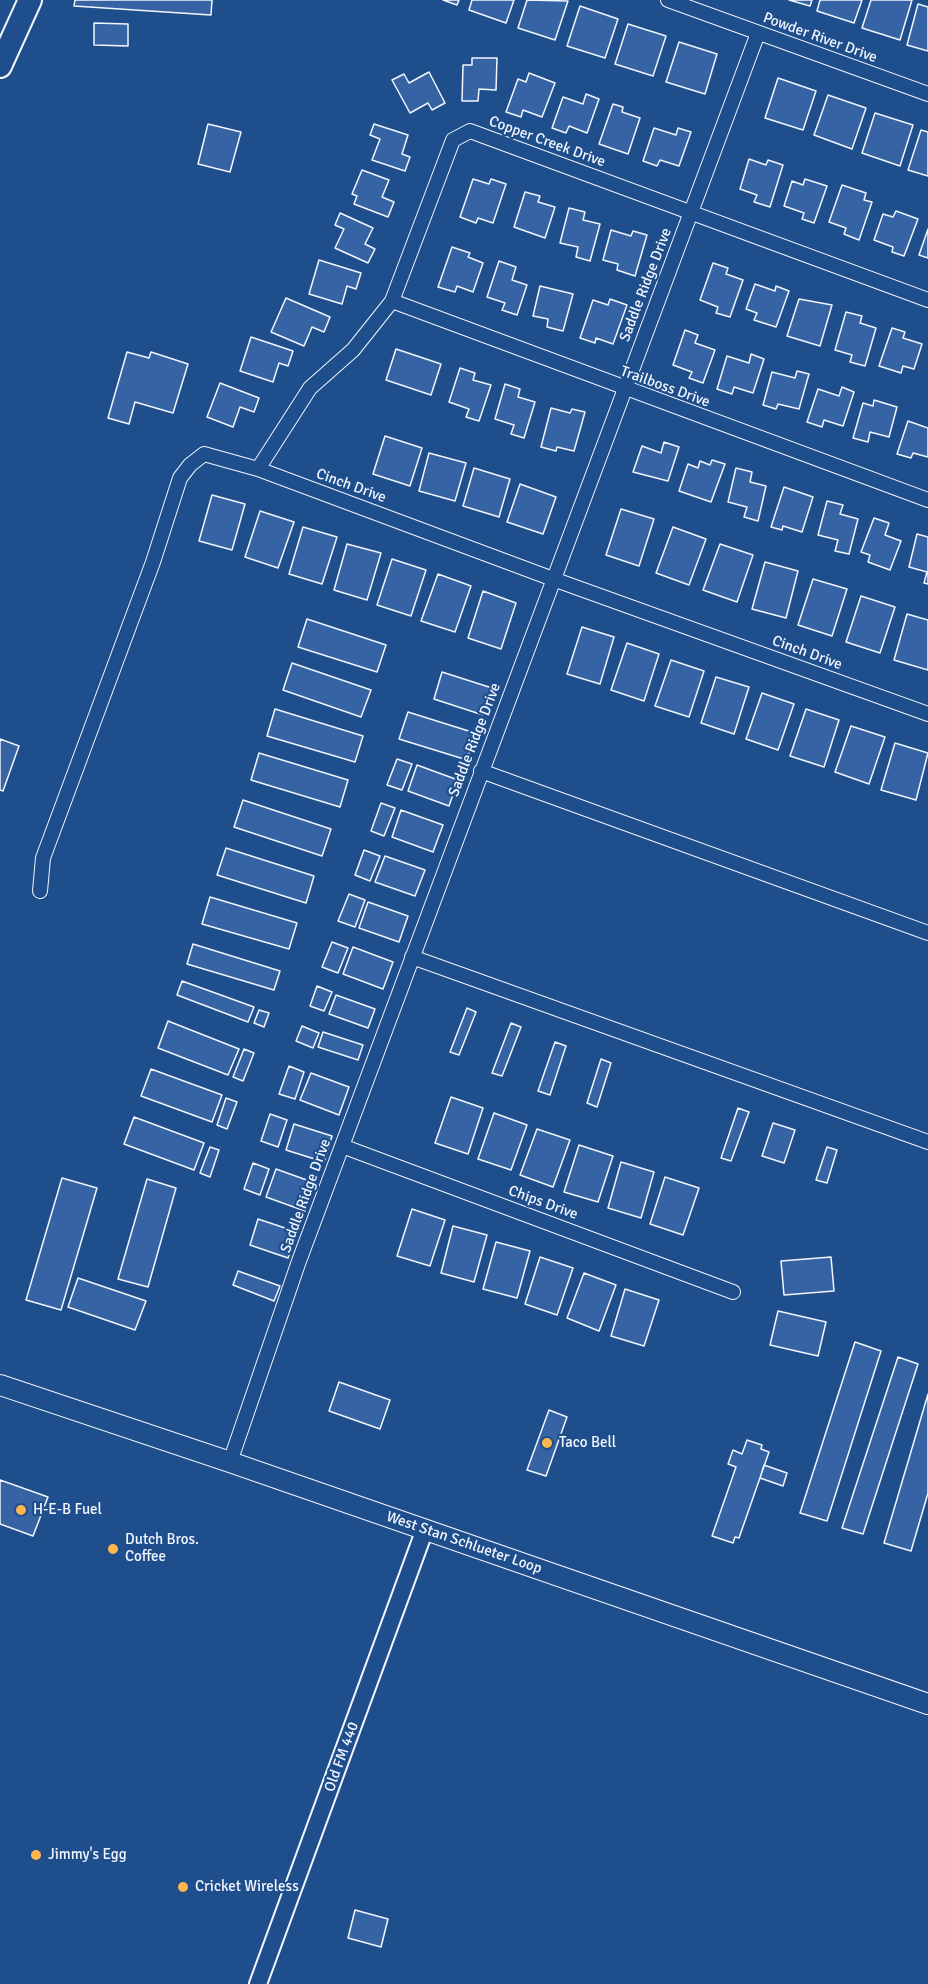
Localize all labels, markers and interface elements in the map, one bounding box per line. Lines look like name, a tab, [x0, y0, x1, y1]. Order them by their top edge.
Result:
street label: Powder River Drive	[760, 9, 880, 67]
street label: Copper Creek Drive	[486, 113, 608, 171]
street label: Saddle Ridge Drive	[616, 226, 676, 344]
street label: Trailboss Drive	[618, 362, 712, 412]
street label: Cinch Drive	[313, 465, 389, 507]
street label: Cinch Drive	[769, 632, 845, 674]
street label: Saddle Ridge Drive	[445, 681, 505, 799]
street label: Saddle Ridge Drive	[277, 1136, 335, 1256]
street label: Chips Drive	[506, 1182, 580, 1224]
place label: Taco Bell	[559, 1434, 616, 1452]
marker: Taco Bell	[540, 1436, 554, 1450]
place label: H-E-B Fuel	[33, 1501, 102, 1519]
marker: H-E-B Fuel	[14, 1503, 28, 1517]
street label: West Stan Schlueter Loop	[384, 1508, 544, 1578]
place label: Dutch Bros. Coffee	[125, 1531, 199, 1566]
marker: Dutch Bros. Coffee	[106, 1542, 120, 1556]
street label: Old FM 440	[321, 1720, 363, 1794]
place label: Jimmy's Egg	[48, 1846, 127, 1864]
marker: Jimmy's Egg	[29, 1848, 43, 1862]
place label: Cricket Wireless	[195, 1878, 299, 1896]
marker: Cricket Wireless	[176, 1880, 190, 1894]

